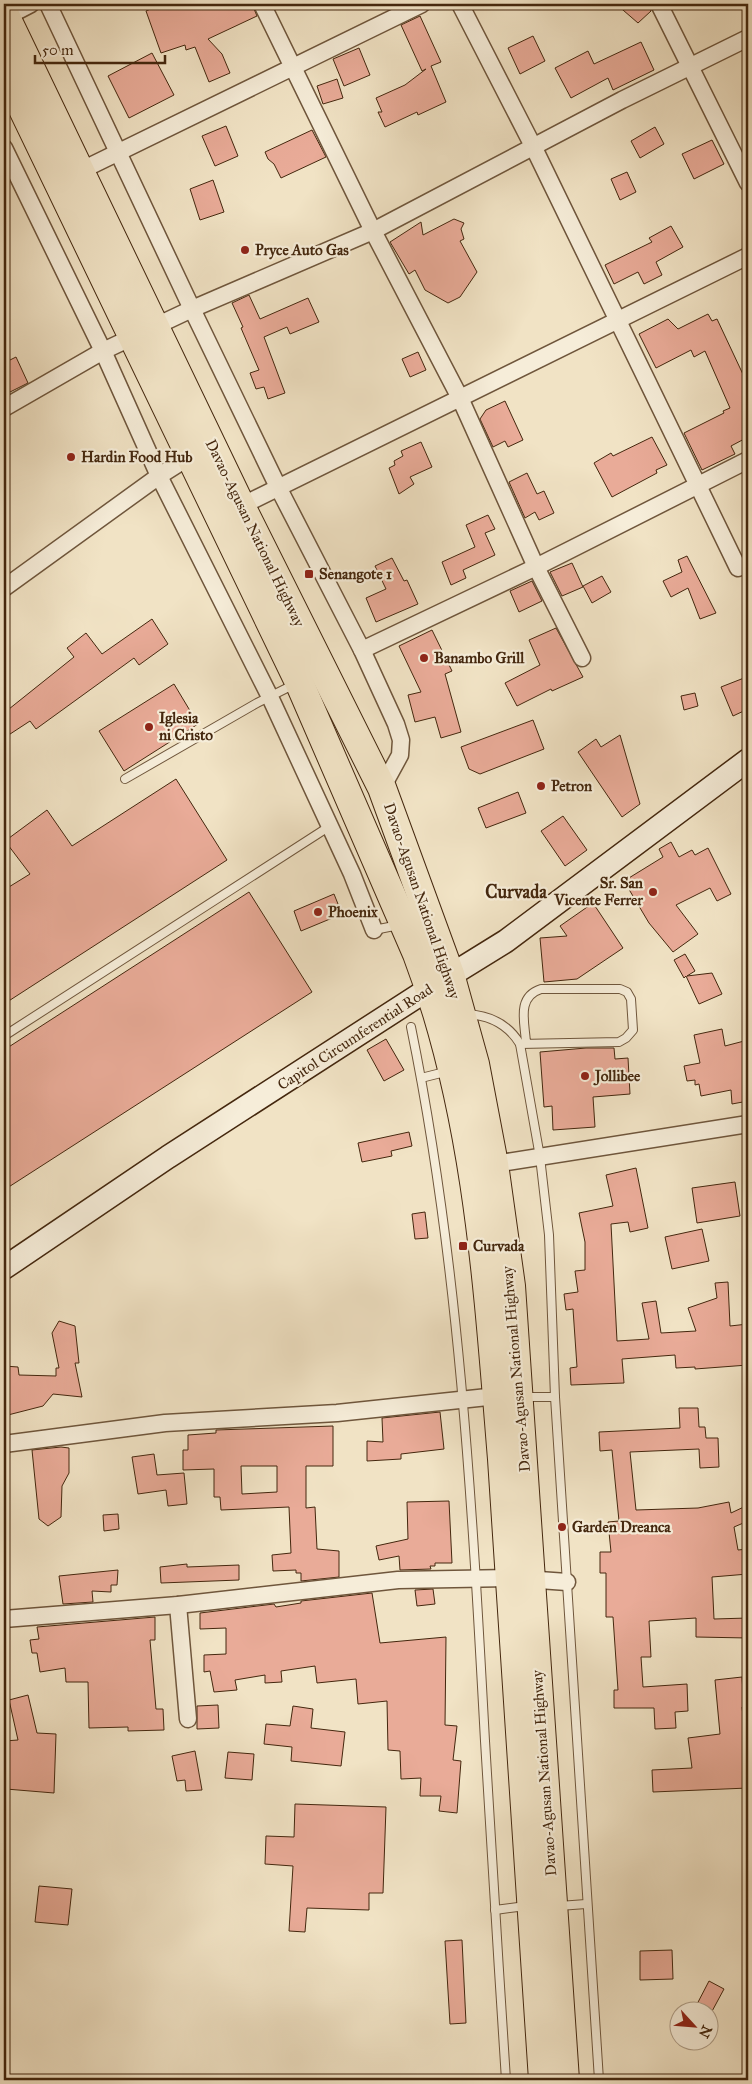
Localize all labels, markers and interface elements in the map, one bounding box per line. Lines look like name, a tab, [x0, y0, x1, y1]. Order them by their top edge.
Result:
scale bar	[35, 32, 165, 64]
text: 50 m	[42, 41, 74, 59]
place label: Pryce Auto Gas	[255, 241, 349, 260]
marker: Pryce Auto Gas	[239, 244, 251, 256]
street label: Davao-Agusan National Highway	[202, 436, 309, 631]
place label: Hardin Food Hub	[81, 448, 193, 466]
marker: Hardin Food Hub	[65, 451, 77, 463]
place label: Senangote 1	[319, 565, 392, 584]
marker: Senangote 1	[303, 568, 315, 580]
place label: Banambo Grill	[434, 649, 525, 667]
marker: Banambo Grill	[418, 652, 430, 664]
place label: Iglesia ni Cristo	[159, 709, 213, 744]
marker: Iglesia ni Cristo	[143, 721, 155, 733]
place label: Petron	[551, 777, 593, 795]
marker: Petron	[535, 780, 547, 792]
street label: Davao-Agusan National Highway	[380, 800, 464, 1002]
place label: Sr. San Vicente Ferrer	[553, 874, 644, 909]
district label: Curvada	[485, 881, 547, 903]
marker: Sr. San Vicente Ferrer	[647, 886, 659, 898]
place label: Phoenix	[328, 903, 378, 921]
marker: Phoenix	[312, 906, 324, 918]
street label: Capitol Circumferential Road	[274, 980, 436, 1094]
place label: Jollibee	[593, 1067, 641, 1086]
marker: Jollibee	[579, 1070, 591, 1082]
place label: Curvada	[473, 1237, 525, 1255]
marker: Curvada	[457, 1240, 469, 1252]
street label: Davao-Agusan National Highway	[498, 1264, 534, 1473]
place label: Garden Dreanca	[572, 1518, 671, 1536]
marker: Garden Dreanca	[556, 1521, 568, 1533]
street label: Davao-Agusan National Highway	[528, 1668, 560, 1877]
north arrow	[670, 2002, 720, 2052]
text: N	[695, 2022, 715, 2041]

